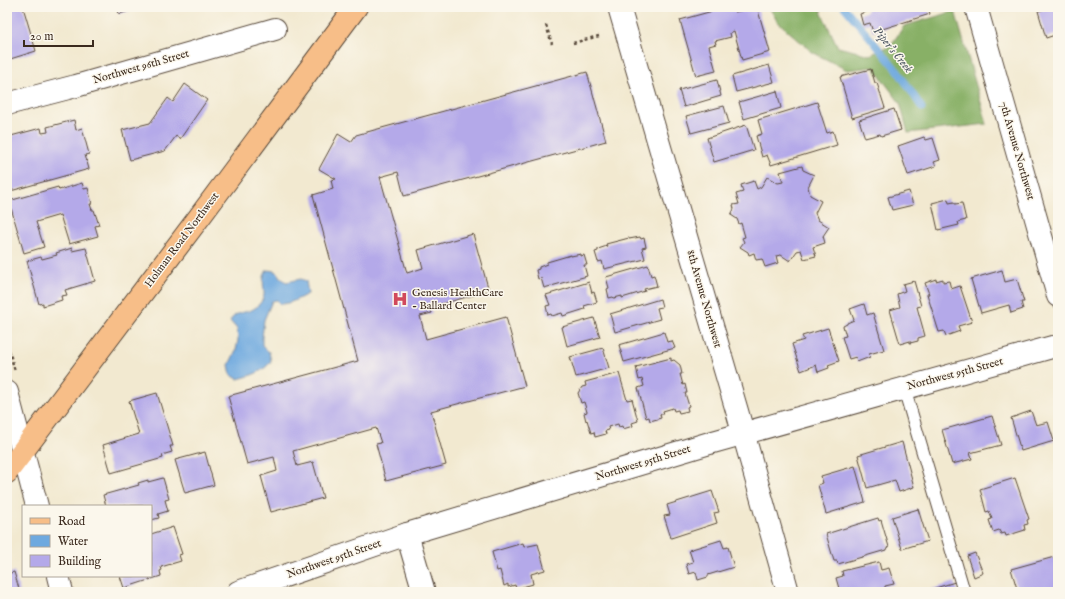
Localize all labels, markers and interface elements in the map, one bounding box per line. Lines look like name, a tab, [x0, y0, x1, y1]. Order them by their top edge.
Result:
scale bar	[24, 22, 93, 48]
water label: Piper's Creek	[870, 24, 916, 76]
text: 20 m	[30, 29, 53, 44]
street label: Northwest 96th Street	[91, 46, 191, 87]
street label: 7th Avenue Northwest	[996, 100, 1038, 202]
street label: Holman Road Northwest	[142, 190, 222, 290]
street label: 8th Avenue Northwest	[683, 249, 725, 350]
place label: Genesis HealthCare - Ballard Center	[412, 286, 503, 313]
hospital icon: Genesis HealthCare - Ballard Center	[391, 290, 409, 308]
street label: Northwest 95th Street	[905, 354, 1005, 394]
street label: Northwest 95th Street	[594, 442, 693, 484]
legend	[22, 505, 152, 577]
text: Road	[58, 514, 86, 529]
text: Water	[58, 534, 89, 549]
street label: Northwest 95th Street	[285, 536, 383, 582]
text: Building	[58, 554, 102, 569]

